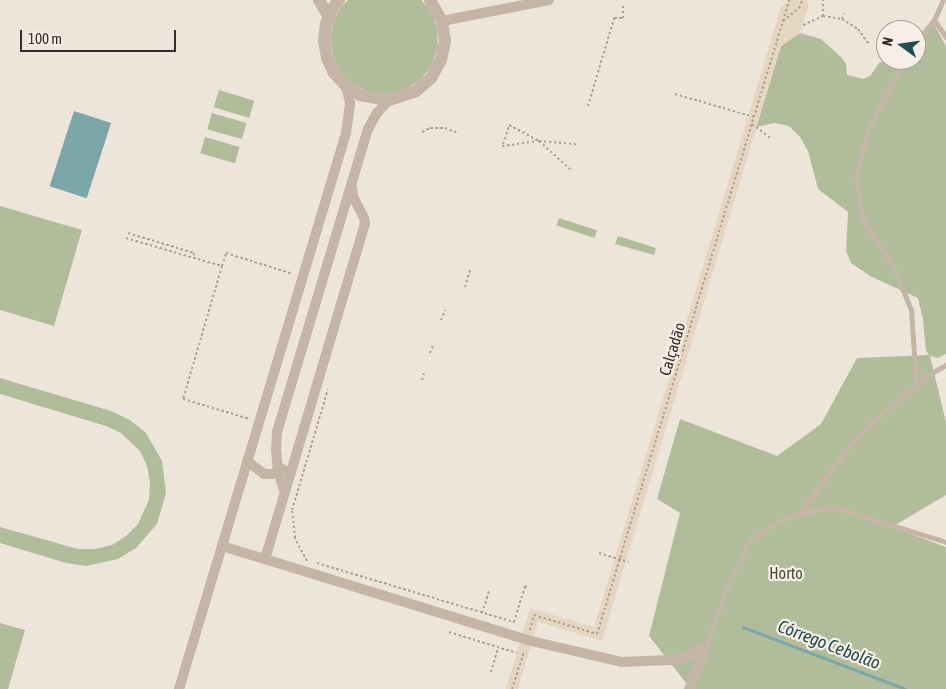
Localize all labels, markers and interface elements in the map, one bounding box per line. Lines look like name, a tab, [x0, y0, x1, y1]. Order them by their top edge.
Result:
scale bar	[22, 20, 179, 52]
north arrow	[876, 20, 926, 70]
text: 100 m	[28, 30, 62, 47]
text: N	[879, 36, 896, 48]
street label: Calçadão	[655, 320, 689, 378]
park label: Horto	[769, 563, 803, 583]
water label: Córrego Cebolão	[775, 616, 883, 674]

